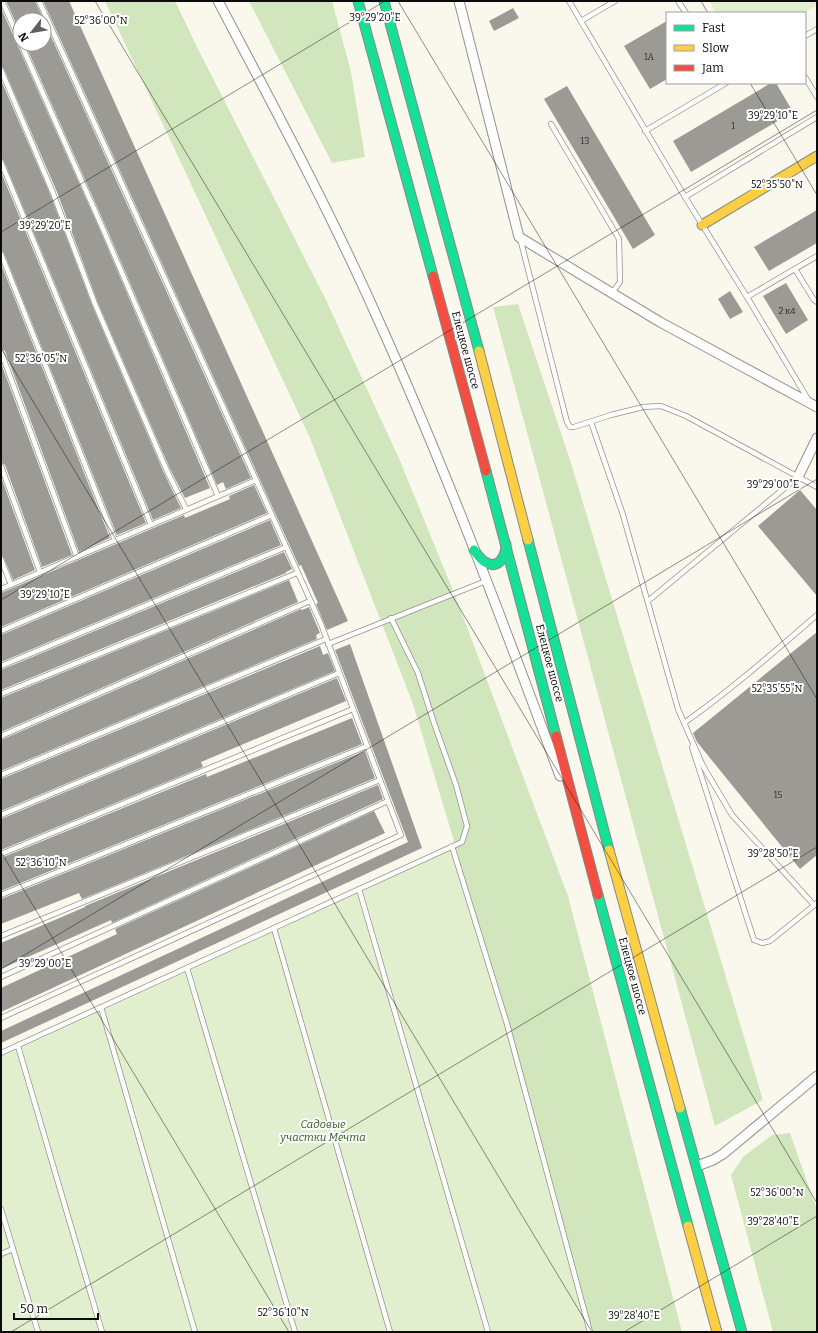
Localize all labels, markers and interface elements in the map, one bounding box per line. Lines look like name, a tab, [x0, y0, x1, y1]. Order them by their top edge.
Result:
north arrow	[12, 12, 52, 52]
text: 39°29'20"E	[349, 12, 401, 24]
legend	[666, 12, 806, 84]
text: 52°36'00"N	[74, 15, 128, 27]
text: Fast	[702, 21, 726, 35]
text: N	[16, 29, 32, 44]
text: Slow	[702, 41, 729, 55]
house number: 1А	[644, 52, 655, 62]
text: Jam	[701, 61, 724, 75]
text: 39°29'10"E	[748, 110, 798, 122]
house number: 1	[731, 121, 735, 131]
house number: 13	[581, 136, 589, 146]
text: 52°35'50"N	[751, 179, 803, 191]
text: 39°29'20"E	[19, 220, 71, 232]
house number: 2 к4	[778, 306, 796, 316]
street label: Елецкое шоссе	[449, 310, 482, 391]
text: 52°36'05"N	[15, 353, 67, 365]
text: 39°29'00"E	[747, 479, 799, 491]
text: 39°29'10"E	[20, 589, 70, 601]
street label: Елецкое шоссе	[533, 623, 566, 704]
text: 52°35'55"N	[752, 683, 803, 695]
house number: 15	[774, 790, 782, 800]
text: 39°28'50"E	[747, 848, 799, 860]
text: 52°36'10"N	[15, 857, 67, 869]
street label: Елецкое шоссе	[616, 936, 649, 1017]
text: 39°29'00"E	[19, 958, 71, 970]
park label: Садовые участки Мечта	[279, 1118, 366, 1144]
text: 52°36'00"N	[750, 1187, 804, 1199]
text: 39°28'40"E	[747, 1216, 799, 1228]
scale bar	[14, 1295, 98, 1321]
text: 50 m	[20, 1302, 49, 1316]
text: 52°36'10"N	[257, 1307, 309, 1319]
text: 39°28'40"E	[608, 1310, 660, 1322]

